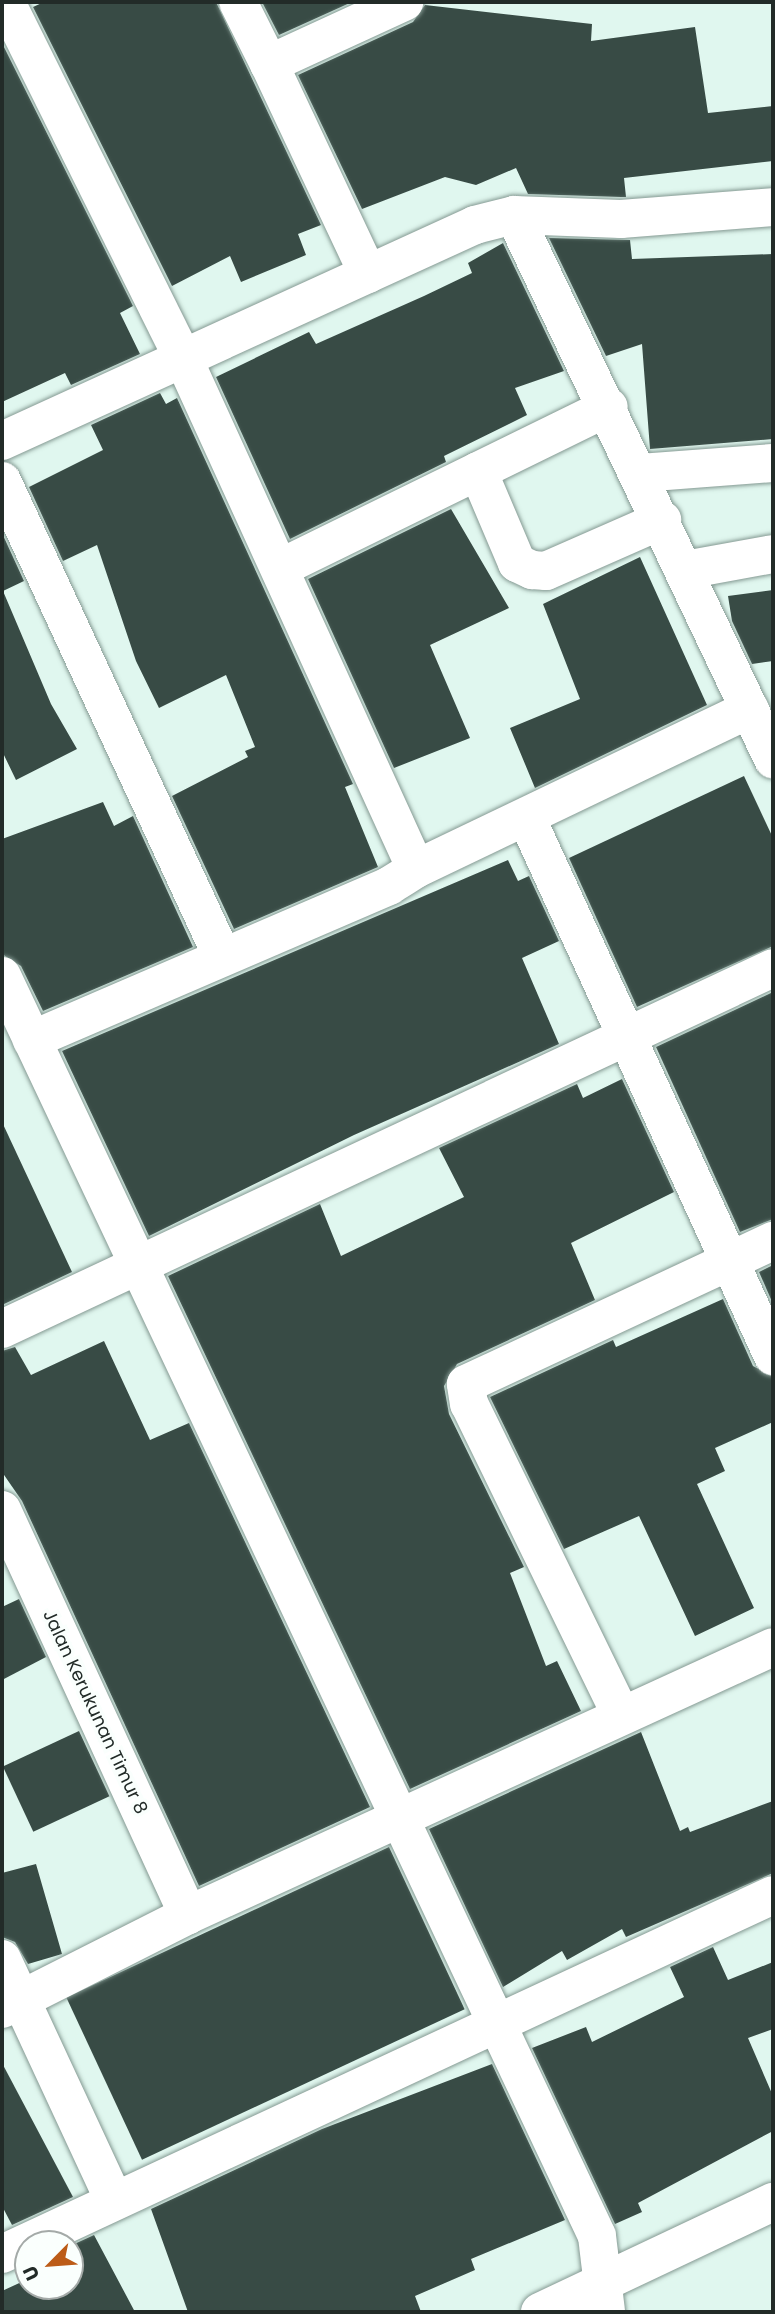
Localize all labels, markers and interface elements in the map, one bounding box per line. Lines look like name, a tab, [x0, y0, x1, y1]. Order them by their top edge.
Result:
street label: Jalan Kerukunan Timur 8	[38, 1607, 152, 1817]
north arrow	[14, 2230, 84, 2300]
text: U	[16, 2261, 46, 2285]

